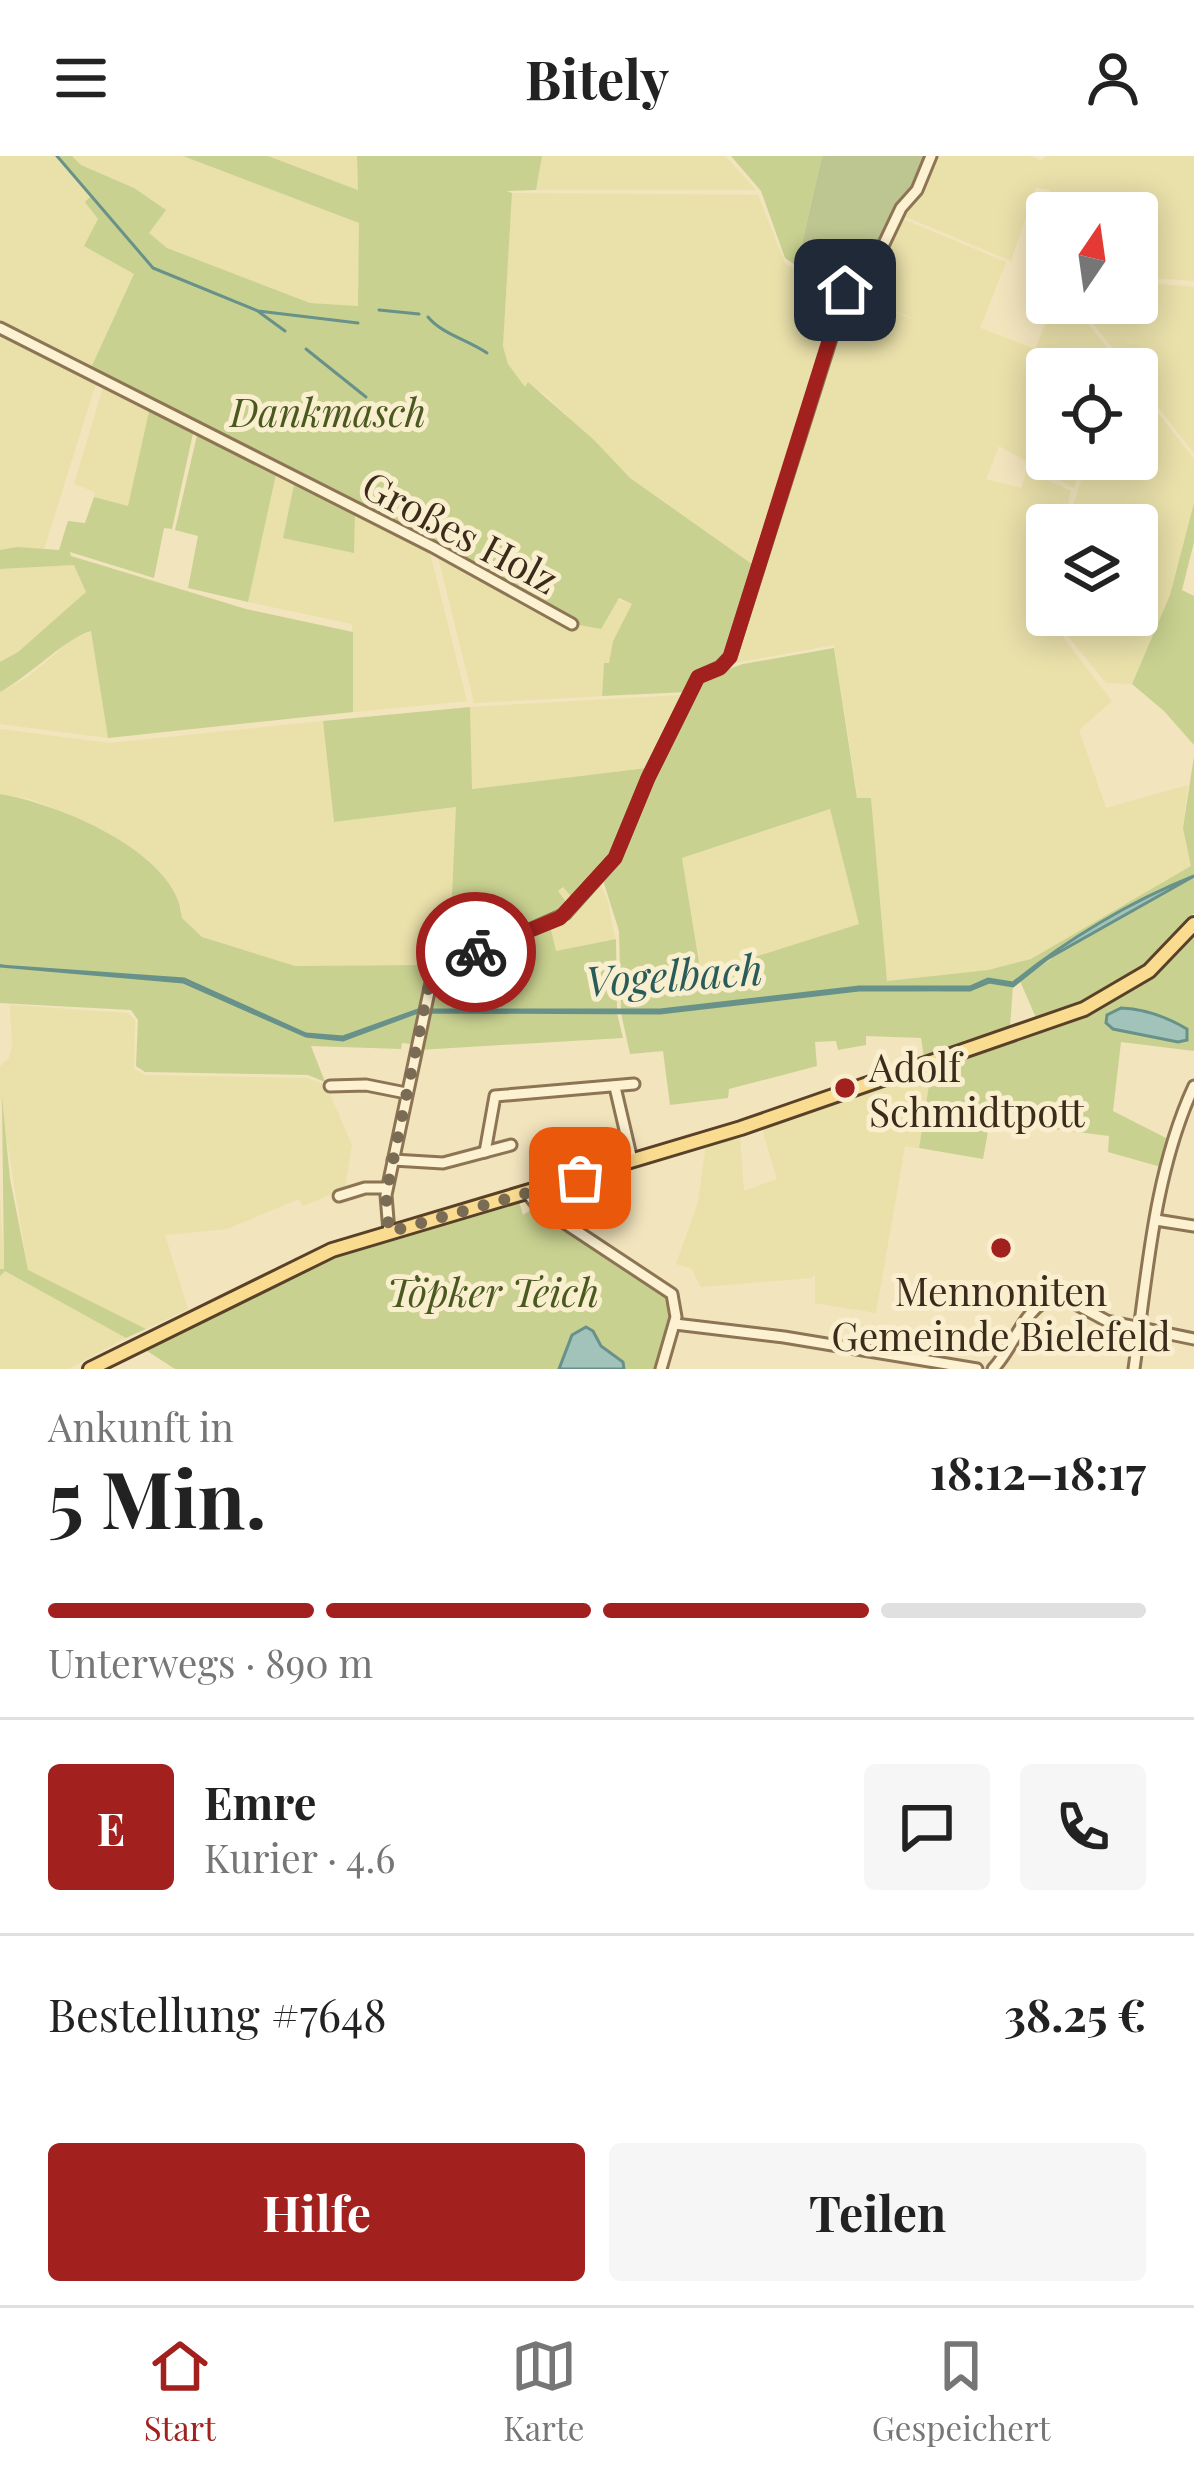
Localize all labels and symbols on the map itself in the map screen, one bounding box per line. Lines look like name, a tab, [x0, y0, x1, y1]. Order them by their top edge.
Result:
north arrow	[1026, 192, 1158, 324]
pin	[794, 239, 896, 341]
park label: Dankmasch	[228, 385, 426, 437]
street label: Großes Holz	[354, 458, 568, 604]
courier	[416, 892, 536, 1012]
water label: Vogelbach	[584, 940, 764, 1008]
place label: Adolf Schmidtpott	[868, 1040, 1086, 1137]
marker: Adolf Schmidtpott	[832, 1075, 858, 1101]
pin	[529, 1127, 631, 1229]
marker: Mennoniten Gemeinde Bielefeld	[988, 1235, 1014, 1261]
place label: Mennoniten Gemeinde Bielefeld	[831, 1264, 1171, 1361]
park label: Töpker Teich	[387, 1265, 599, 1317]

